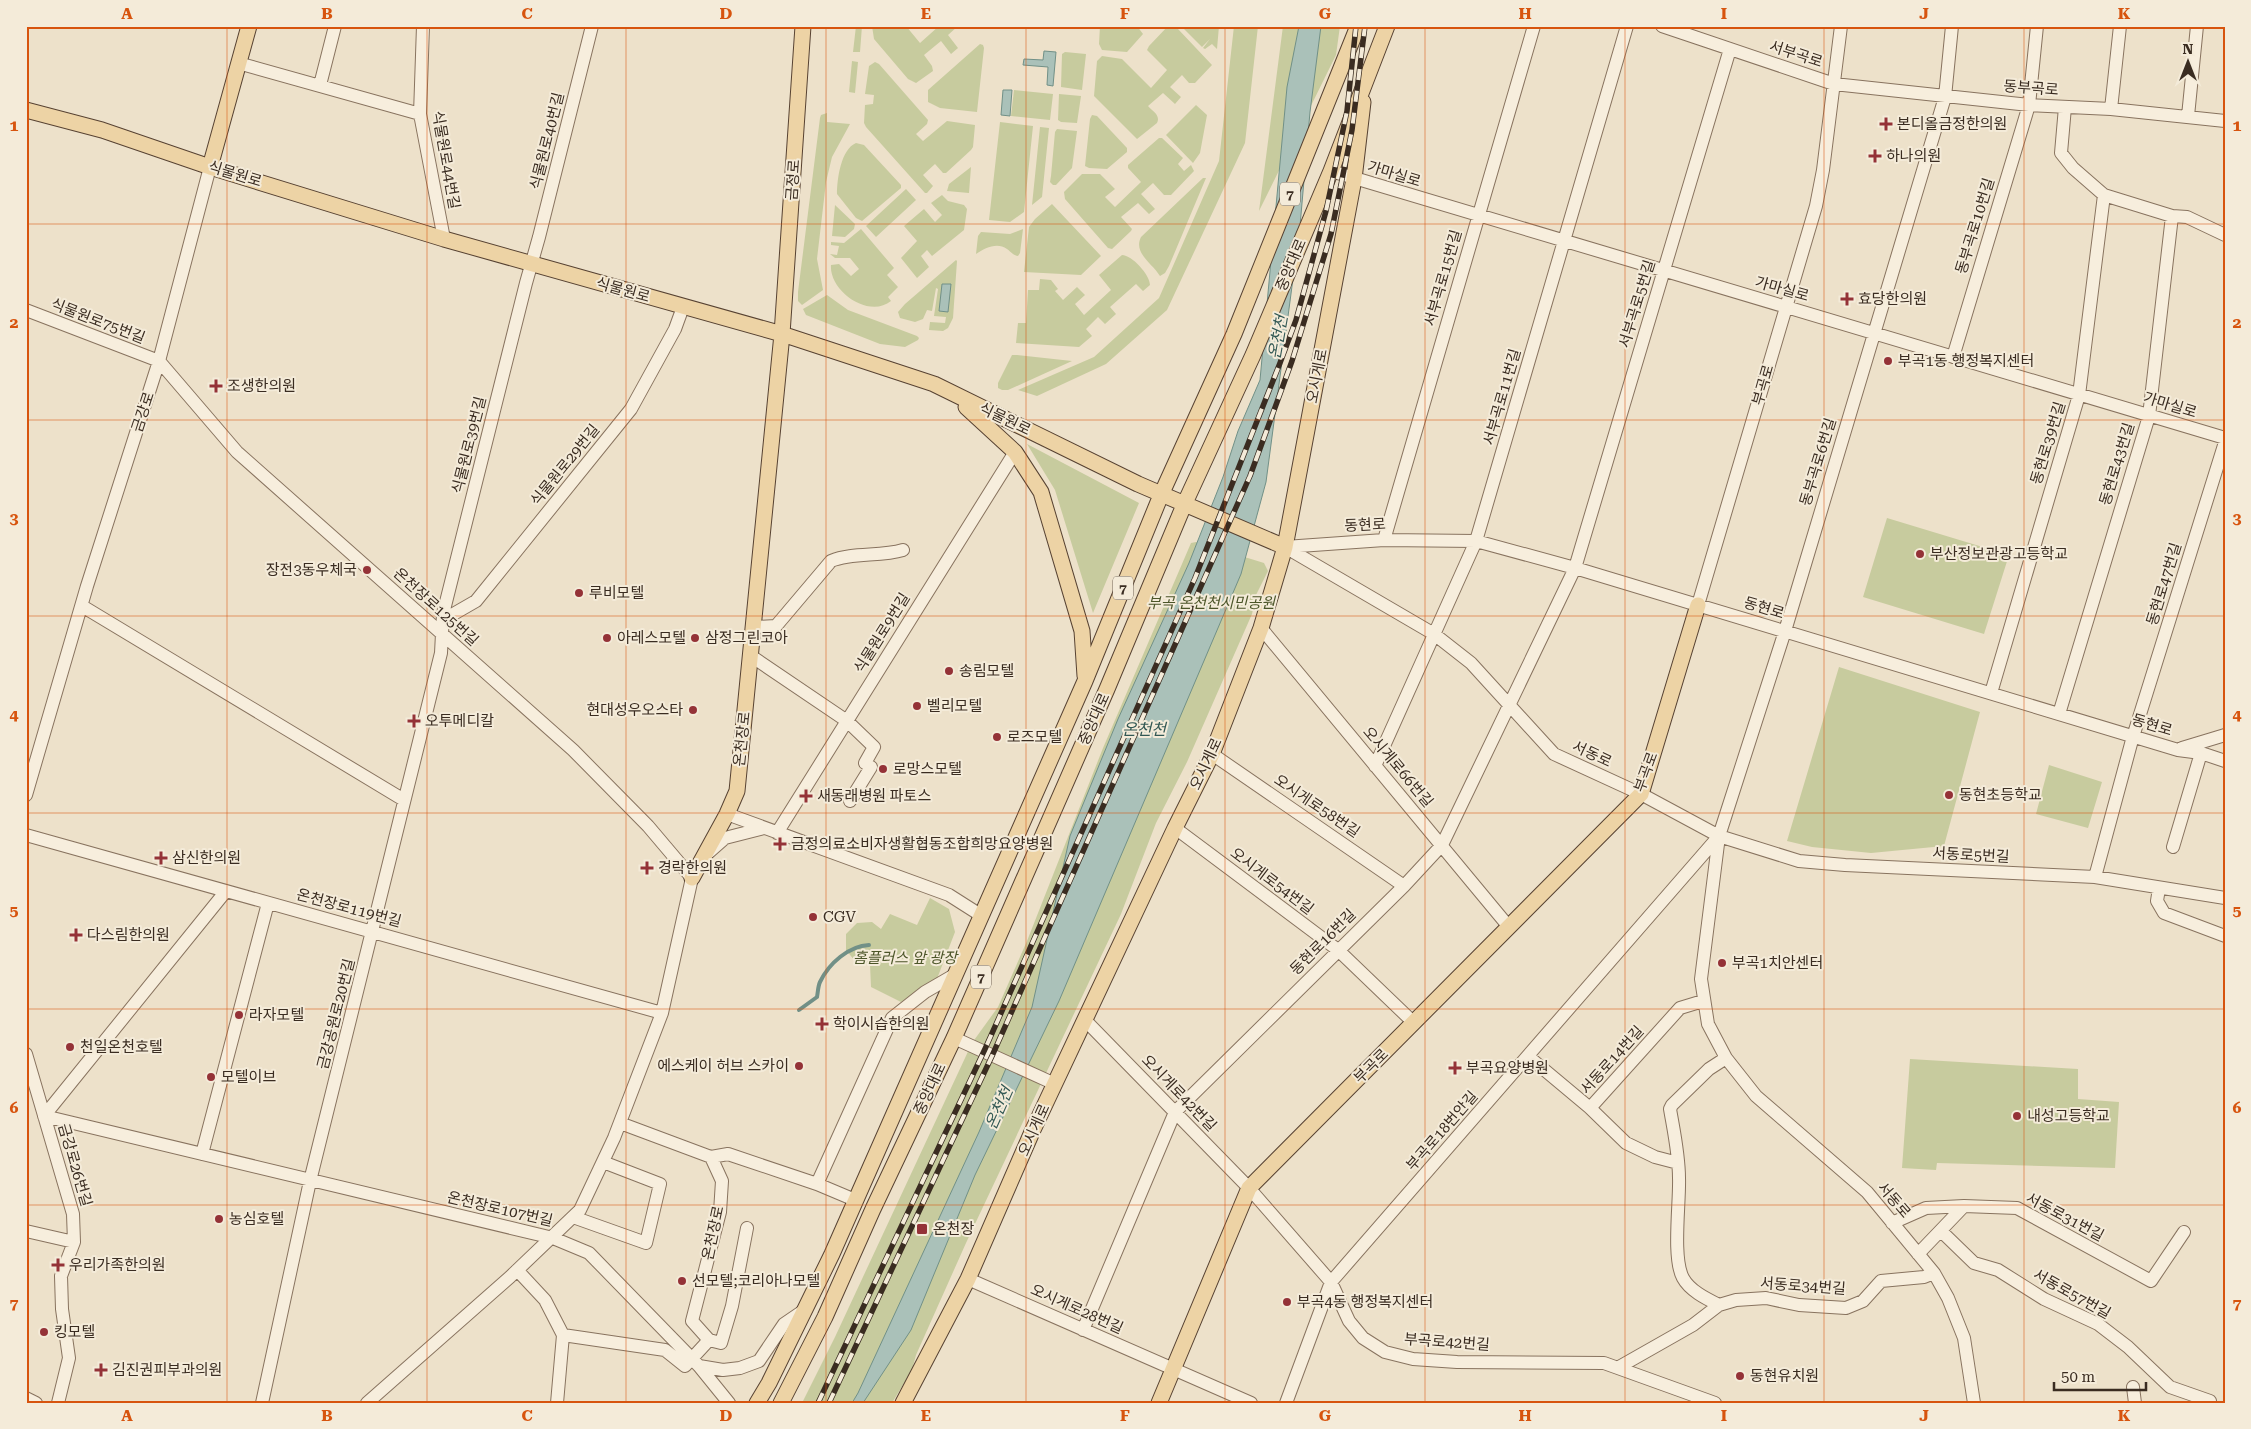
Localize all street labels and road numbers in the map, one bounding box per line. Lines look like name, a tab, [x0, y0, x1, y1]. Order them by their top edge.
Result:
street label: 서부곡로	[1767, 37, 1825, 71]
street label: 동부곡로	[2003, 77, 2059, 99]
street label: 식물원로40번길	[526, 90, 568, 192]
street label: 식물원로44번길	[428, 109, 464, 211]
street label: 식물원로	[206, 157, 264, 191]
street label: 가마실로	[1365, 157, 1423, 191]
street label: 금정로	[783, 159, 803, 201]
street label: 동부곡로10번길	[1952, 176, 1998, 276]
road number: 7	[1280, 182, 1300, 205]
street label: 서부곡로15번길	[1421, 228, 1465, 328]
street label: 중앙대로	[1272, 236, 1310, 294]
street label: 서부곡로5번길	[1615, 258, 1659, 350]
street label: 가마실로	[1753, 273, 1811, 305]
street label: 식물원로	[594, 274, 652, 306]
street label: 식물원로75번길	[48, 295, 148, 347]
street label: 오시게로	[1303, 347, 1331, 405]
street label: 서부곡로11번길	[1480, 347, 1524, 447]
street label: 부곡로	[1749, 363, 1777, 407]
street label: 가마실로	[2141, 388, 2199, 422]
street label: 금강로	[128, 390, 158, 434]
street label: 식물원로39번길	[448, 394, 490, 496]
street label: 식물원로	[976, 399, 1034, 439]
street label: 동현로39번길	[2027, 399, 2069, 487]
street label: 동부곡로6번길	[1796, 416, 1840, 508]
street label: 동현로43번길	[2096, 420, 2138, 508]
street label: 식물원로29번길	[527, 421, 603, 509]
street label: 동현로	[1344, 515, 1386, 535]
street label: 동현로47번길	[2143, 540, 2185, 628]
street label: 온천장로125번길	[390, 564, 482, 650]
road number: 7	[1113, 576, 1133, 600]
street label: 식물원로9번길	[850, 590, 914, 676]
street label: 동현로	[1742, 593, 1786, 623]
street label: 중앙대로	[1075, 690, 1113, 748]
street label: 동현로	[2130, 710, 2174, 740]
street label: 온천장로	[730, 711, 754, 767]
street label: 오시게로66번길	[1359, 723, 1437, 811]
street label: 오시게로	[1186, 735, 1226, 793]
street label: 서동로	[1569, 737, 1615, 771]
street label: 부곡로	[1630, 749, 1662, 795]
street label: 오시게로58번길	[1271, 771, 1363, 841]
street label: 오시게로54번길	[1227, 844, 1317, 918]
street label: 서동로5번길	[1932, 844, 2010, 866]
street label: 온천장로119번길	[295, 885, 403, 931]
street label: 동현로16번길	[1286, 905, 1360, 979]
street label: 금강공원로20번길	[314, 957, 358, 1071]
road number: 7	[971, 966, 991, 989]
street label: 서동로14번길	[1577, 1022, 1647, 1098]
street label: 부곡로	[1350, 1045, 1392, 1087]
street label: 오시게로42번길	[1138, 1051, 1220, 1135]
street label: 중앙대로	[910, 1060, 950, 1118]
street label: 부곡로18번안길	[1403, 1088, 1481, 1174]
street label: 오시게로	[1015, 1101, 1053, 1159]
street label: 금강로26번길	[55, 1121, 95, 1209]
street label: 서동로	[1874, 1178, 1914, 1222]
street label: 온천장로107번길	[445, 1188, 555, 1230]
street label: 서동로31번길	[2023, 1189, 2107, 1245]
street label: 온천장로	[698, 1204, 728, 1262]
street label: 서동로57번길	[2030, 1265, 2114, 1323]
street label: 서동로34번길	[1760, 1274, 1846, 1298]
street label: 오시게로28번길	[1028, 1281, 1126, 1337]
street label: 부곡로42번길	[1404, 1330, 1490, 1354]

